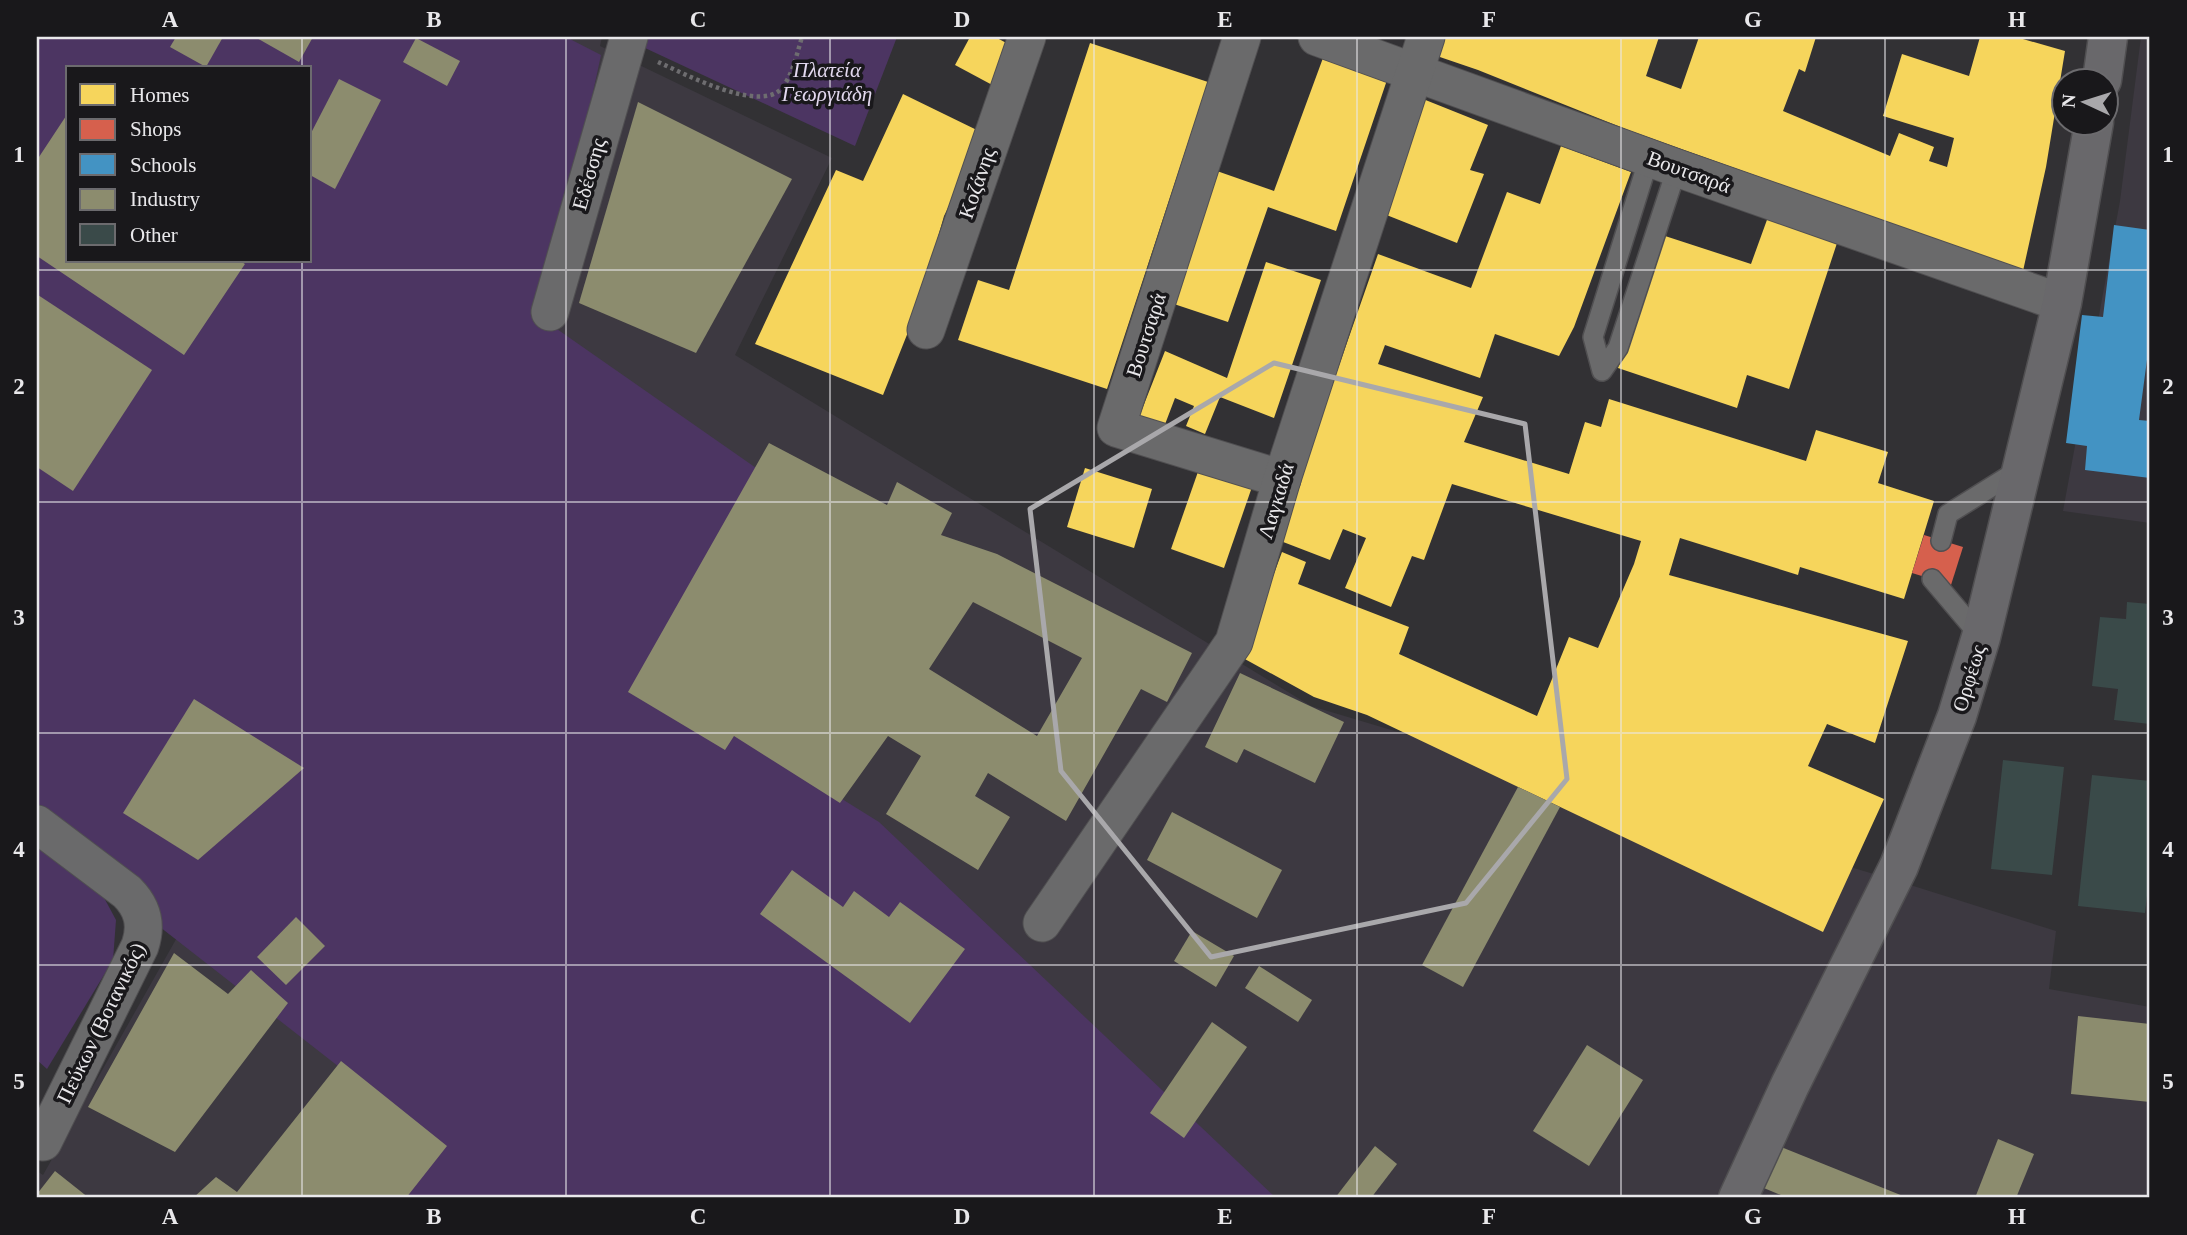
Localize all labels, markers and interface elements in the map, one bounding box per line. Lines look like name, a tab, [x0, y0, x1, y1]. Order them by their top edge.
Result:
text: A	[162, 7, 179, 32]
text: B	[426, 7, 442, 32]
text: C	[690, 7, 706, 32]
text: D	[954, 7, 970, 32]
text: E	[1217, 7, 1233, 32]
text: F	[1482, 7, 1496, 32]
text: G	[1744, 7, 1762, 32]
text: H	[2008, 7, 2026, 32]
park label: Πλατεία Γεωργιάδη	[781, 58, 872, 106]
legend	[66, 66, 312, 262]
north arrow	[2050, 66, 2120, 136]
text: Homes	[130, 83, 190, 107]
text: N	[2058, 93, 2080, 108]
text: Shops	[130, 117, 181, 141]
street label: Εδέσσης	[567, 135, 611, 213]
text: 1	[13, 142, 25, 167]
text: 1	[2162, 142, 2174, 167]
street label: Κοζάνης	[954, 144, 1001, 222]
street label: Βουτσαρά	[1644, 146, 1734, 198]
text: Schools	[130, 153, 197, 177]
text: Industry	[130, 187, 200, 211]
text: Other	[130, 223, 178, 247]
street label: Βουτσαρά	[1121, 290, 1171, 380]
text: 2	[13, 374, 25, 399]
text: 2	[2162, 374, 2174, 399]
street label: Λαγκαδά	[1253, 460, 1299, 542]
text: 3	[13, 605, 25, 630]
text: 3	[2162, 605, 2174, 630]
street label: Ορφέως	[1947, 641, 1991, 714]
text: 4	[13, 837, 25, 862]
text: 4	[2162, 837, 2174, 862]
street label: Πεύκων (Βοτανικός)	[52, 939, 150, 1107]
text: 5	[13, 1069, 25, 1094]
text: 5	[2162, 1069, 2174, 1094]
text: A	[162, 1204, 179, 1229]
text: B	[426, 1204, 442, 1229]
text: C	[690, 1204, 706, 1229]
text: D	[954, 1204, 970, 1229]
text: E	[1217, 1204, 1233, 1229]
text: F	[1482, 1204, 1496, 1229]
text: G	[1744, 1204, 1762, 1229]
text: H	[2008, 1204, 2026, 1229]

